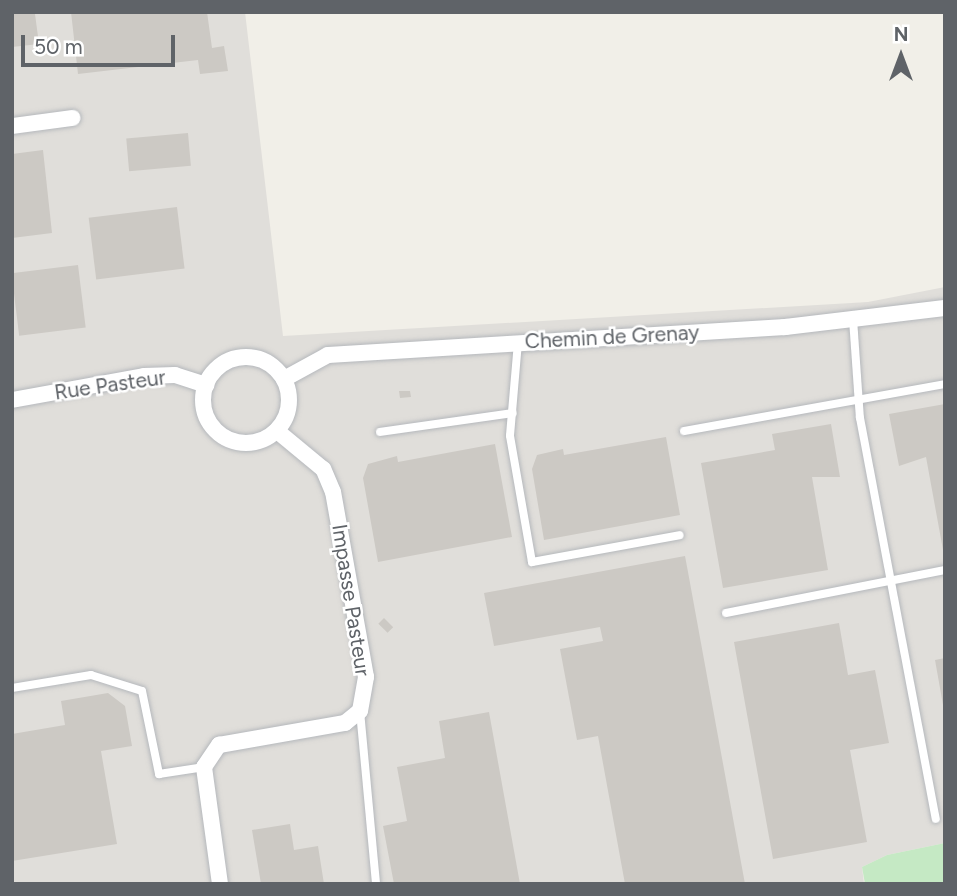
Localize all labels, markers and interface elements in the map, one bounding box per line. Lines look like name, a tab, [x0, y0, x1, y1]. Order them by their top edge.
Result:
scale bar	[24, 21, 178, 65]
north arrow	[866, 21, 936, 91]
text: N	[894, 23, 908, 46]
text: 50 m	[34, 34, 83, 59]
street label: Chemin de Grenay	[524, 320, 700, 354]
street label: Rue Pasteur	[53, 365, 167, 405]
street label: Impasse Pasteur	[327, 522, 375, 678]

